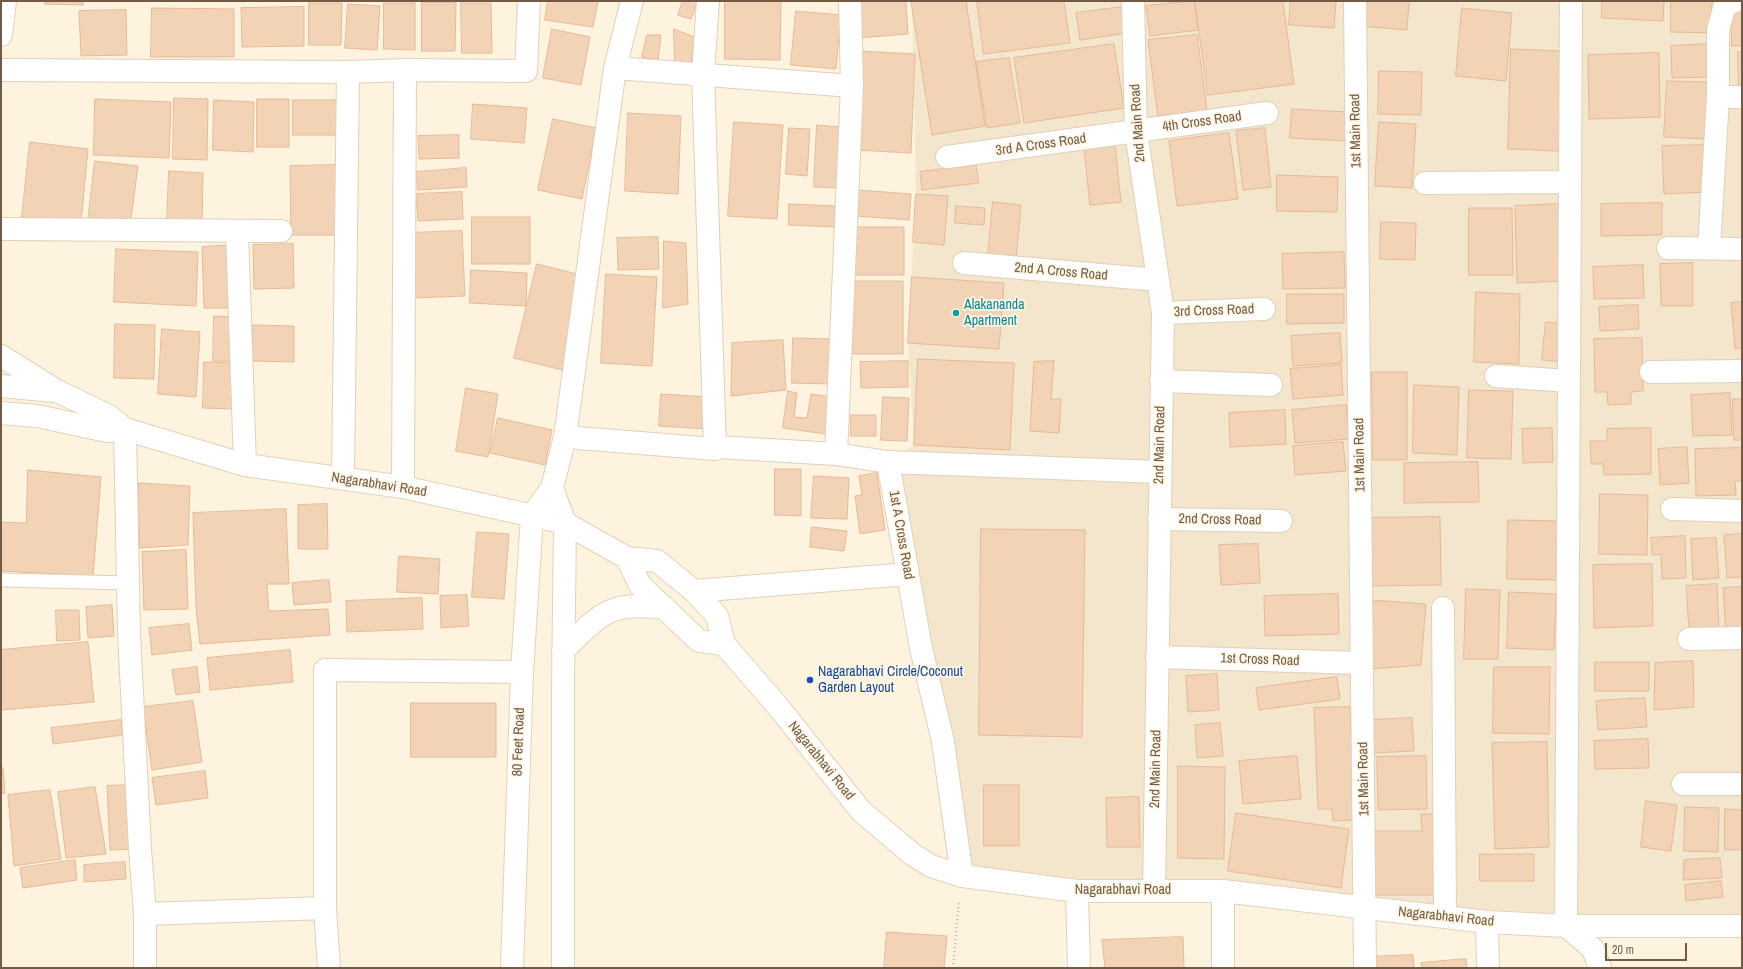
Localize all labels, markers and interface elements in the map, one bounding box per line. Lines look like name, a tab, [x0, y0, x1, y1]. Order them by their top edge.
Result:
street label: 2nd Main Road	[1127, 83, 1149, 163]
street label: 1st Main Road	[1347, 94, 1365, 168]
street label: 4th Cross Road	[1161, 108, 1243, 136]
street label: 3rd A Cross Road	[995, 130, 1087, 160]
street label: 2nd A Cross Road	[1014, 260, 1108, 284]
place label: Alakananda Apartment	[964, 297, 1025, 330]
street label: 3rd Cross Road	[1174, 301, 1254, 321]
marker: Alakananda Apartment	[951, 308, 961, 318]
street label: 2nd Main Road	[1151, 406, 1169, 484]
street label: 1st Main Road	[1351, 418, 1369, 492]
street label: Nagarabhavi Road	[330, 469, 428, 501]
street label: 1st A Cross Road	[885, 489, 917, 581]
street label: 2nd Cross Road	[1178, 511, 1262, 529]
street label: 1st Cross Road	[1220, 650, 1300, 670]
place label: Nagarabhavi Circle/Coconut Garden Layout	[818, 664, 963, 696]
marker: Nagarabhavi Circle/Coconut Garden Layout	[805, 675, 815, 685]
street label: 80 Feet Road	[509, 707, 529, 777]
street label: Nagarabhavi Road	[784, 718, 858, 804]
street label: 2nd Main Road	[1147, 730, 1165, 808]
street label: 1st Main Road	[1355, 742, 1373, 816]
street label: Nagarabhavi Road	[1075, 882, 1171, 898]
street label: Nagarabhavi Road	[1397, 904, 1495, 930]
scale bar	[1607, 935, 1689, 961]
text: 20 m	[1612, 942, 1634, 958]

